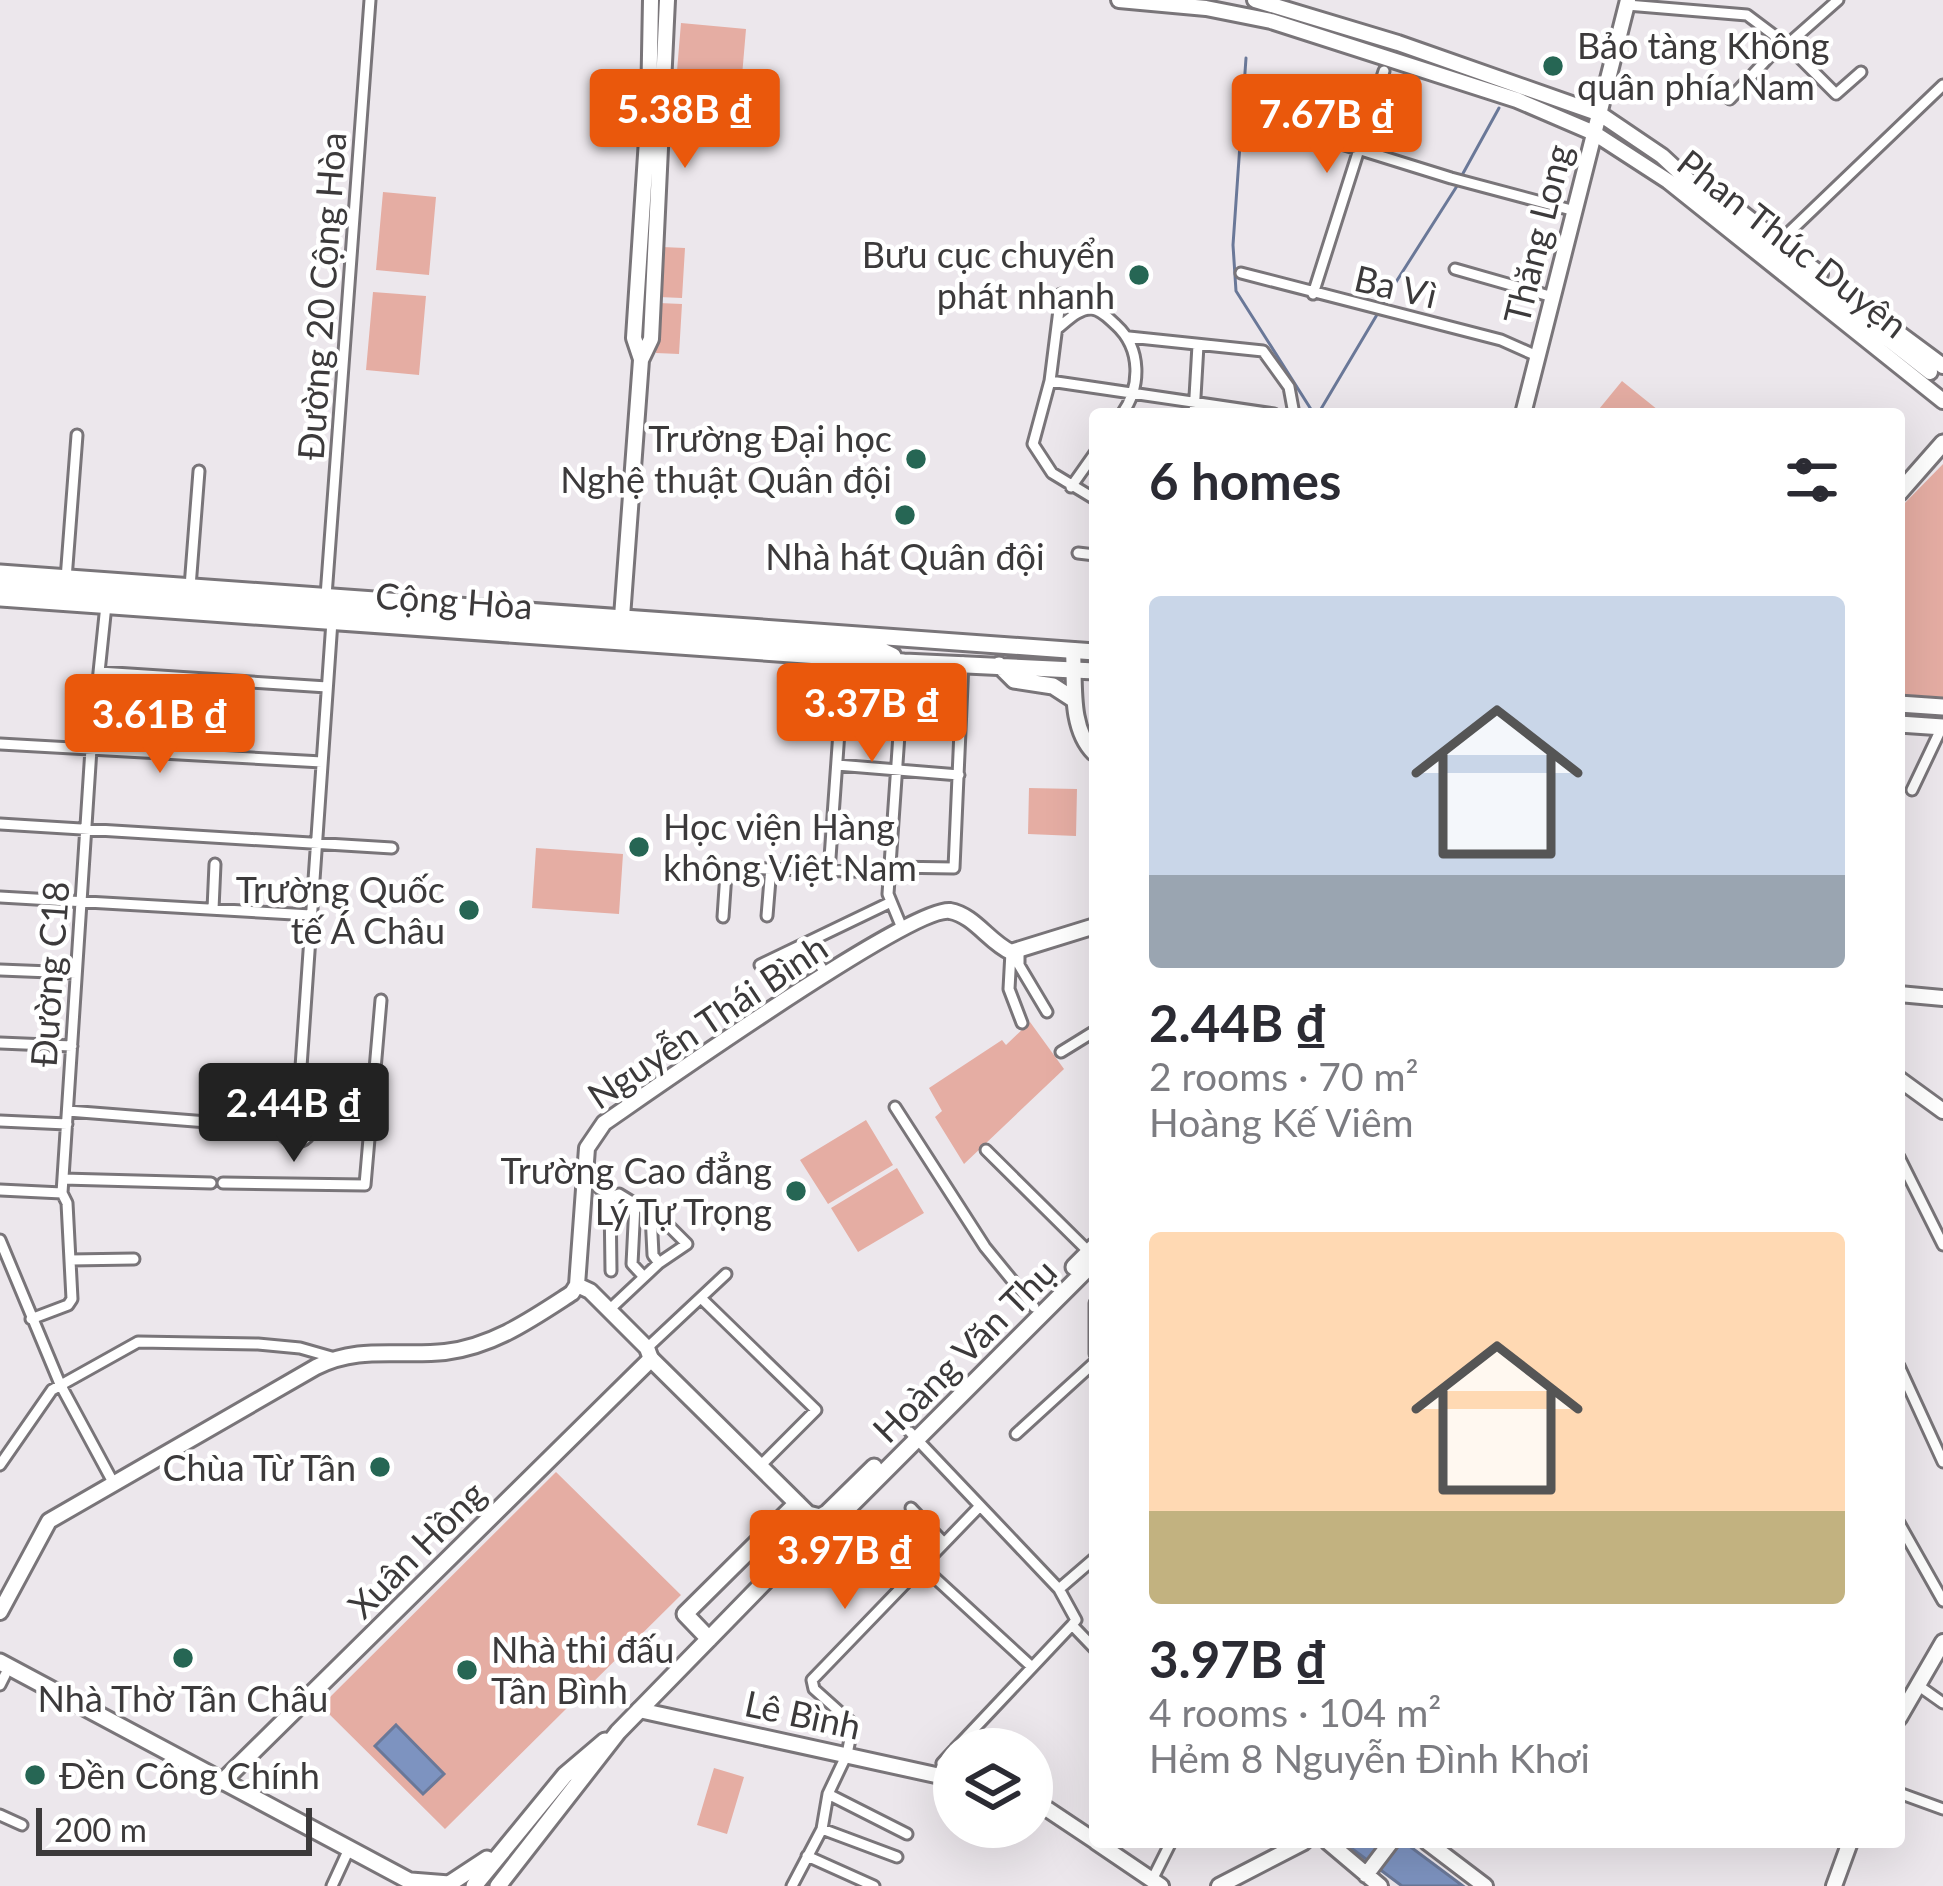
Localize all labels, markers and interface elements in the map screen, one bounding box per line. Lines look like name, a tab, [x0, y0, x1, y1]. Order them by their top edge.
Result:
place label: Bảo tàng Không quân phía Nam	[1577, 23, 1830, 108]
marker: Bảo tàng Không quân phía Nam	[1540, 53, 1566, 79]
pin: 5.38B ₫	[574, 69, 796, 171]
pin: 7.67B ₫	[1216, 74, 1438, 176]
text: 5.38B ₫	[617, 85, 753, 131]
text: 7.67B ₫	[1259, 90, 1395, 136]
street label: Đường 20 Cộng Hòa	[288, 131, 354, 461]
street label: Thăng Long	[1493, 140, 1581, 328]
street label: Phan Thúc Duyện	[1669, 140, 1917, 346]
place label: Bưu cục chuyển phát nhanh	[862, 232, 1115, 317]
street label: Ba Vì	[1351, 255, 1441, 317]
marker: Bưu cục chuyển phát nhanh	[1126, 262, 1152, 288]
place label: Trường Đại học Nghệ thuật Quân đội	[560, 416, 892, 501]
marker: Trường Đại học Nghệ thuật Quân đội	[903, 446, 929, 472]
icon: filters	[1779, 447, 1845, 513]
text: 6 homes	[1149, 450, 1341, 511]
marker: Nhà hát Quân đội	[892, 502, 918, 528]
place label: Nhà hát Quân đội	[765, 534, 1045, 578]
street label: Cộng Hòa	[374, 573, 534, 627]
pin: 3.37B ₫	[761, 663, 983, 765]
pin: 3.61B ₫	[49, 674, 271, 776]
icon: home	[1389, 674, 1605, 890]
text: 3.37B ₫	[804, 679, 940, 725]
text: 3.61B ₫	[92, 690, 228, 736]
place label: Học viện Hàng không Việt Nam	[663, 804, 917, 889]
marker: Học viện Hàng không Việt Nam	[626, 834, 652, 860]
place label: Trường Quốc tế Á Châu	[236, 867, 445, 952]
street label: Đường C18	[21, 880, 77, 1068]
marker: Trường Quốc tế Á Châu	[456, 897, 482, 923]
street label: Nguyễn Thái Bình	[579, 925, 835, 1117]
text: 2.44B ₫	[1149, 992, 1327, 1053]
text: 2 rooms · 70 m²	[1149, 1053, 1419, 1099]
pin: 2.44B ₫	[183, 1063, 405, 1165]
text: 2.44B ₫	[226, 1079, 362, 1125]
text: Hoàng Kế Viêm	[1149, 1099, 1414, 1145]
place label: Trường Cao đẳng Lý Tự Trọng	[500, 1148, 772, 1233]
marker: Trường Cao đẳng Lý Tự Trọng	[783, 1178, 809, 1204]
street label: Hoàng Văn Thụ	[863, 1249, 1065, 1451]
icon: home	[1389, 1310, 1605, 1526]
place label: Chùa Từ Tân	[162, 1445, 356, 1489]
marker: Chùa Từ Tân	[367, 1454, 393, 1480]
street label: Xuân Hồng	[338, 1471, 494, 1627]
pin: 3.97B ₫	[734, 1510, 956, 1612]
text: 3.97B ₫	[777, 1526, 913, 1572]
place label: Nhà thi đấu Tân Bình	[491, 1627, 674, 1712]
text: 3.97B ₫	[1149, 1628, 1327, 1689]
marker: Nhà Thờ Tân Châu	[170, 1645, 196, 1671]
marker: Nhà thi đấu Tân Bình	[454, 1657, 480, 1683]
place label: Nhà Thờ Tân Châu	[38, 1676, 328, 1720]
street label: Lê Bình	[741, 1680, 865, 1748]
text: 4 rooms · 104 m²	[1149, 1689, 1441, 1735]
map controls	[933, 1728, 1053, 1848]
button: layers	[933, 1728, 1053, 1848]
text: Hẻm 8 Nguyễn Đình Khơi	[1149, 1735, 1590, 1781]
place label: Đền Công Chính	[59, 1753, 320, 1797]
marker: Đền Công Chính	[22, 1762, 48, 1788]
scale bar	[36, 1802, 312, 1855]
text: 200 m	[54, 1809, 147, 1849]

